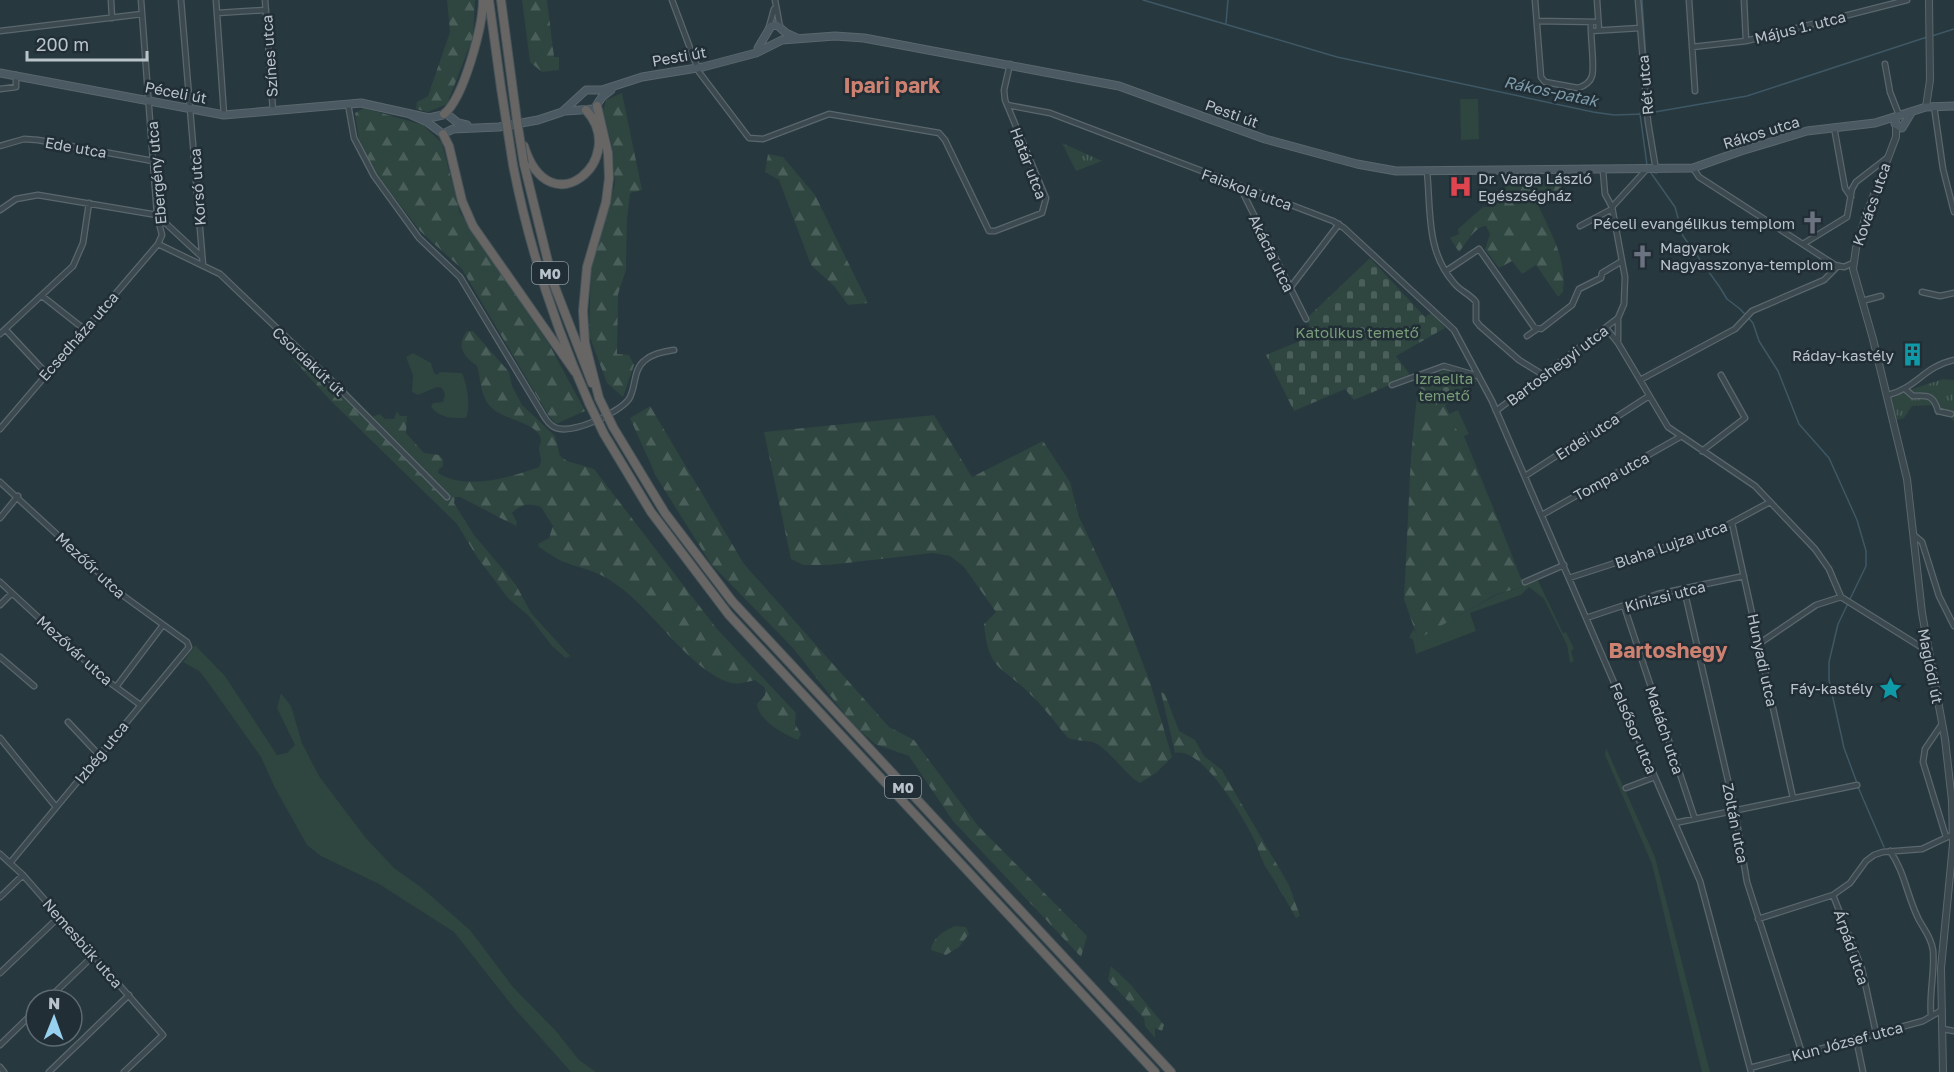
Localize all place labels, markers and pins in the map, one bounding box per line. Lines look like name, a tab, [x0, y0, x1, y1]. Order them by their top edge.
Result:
place label: Dr. Varga László Egészségház	[1478, 169, 1592, 204]
hospital icon: Dr. Varga László Egészségház	[1447, 174, 1473, 200]
church icon: Péceli evangélikus templom	[1800, 210, 1826, 236]
place label: Péceli evangélikus templom	[1593, 214, 1795, 232]
place label: Magyarok Nagyasszonya-templom	[1660, 238, 1833, 273]
church icon: Magyarok Nagyasszonya-templom	[1629, 243, 1655, 269]
building icon: Ráday-kastély	[1899, 342, 1925, 368]
place label: Ráday-kastély	[1792, 346, 1895, 364]
place icon: Fáy-kastély	[1878, 675, 1904, 701]
place label: Fáy-kastély	[1790, 679, 1874, 697]

